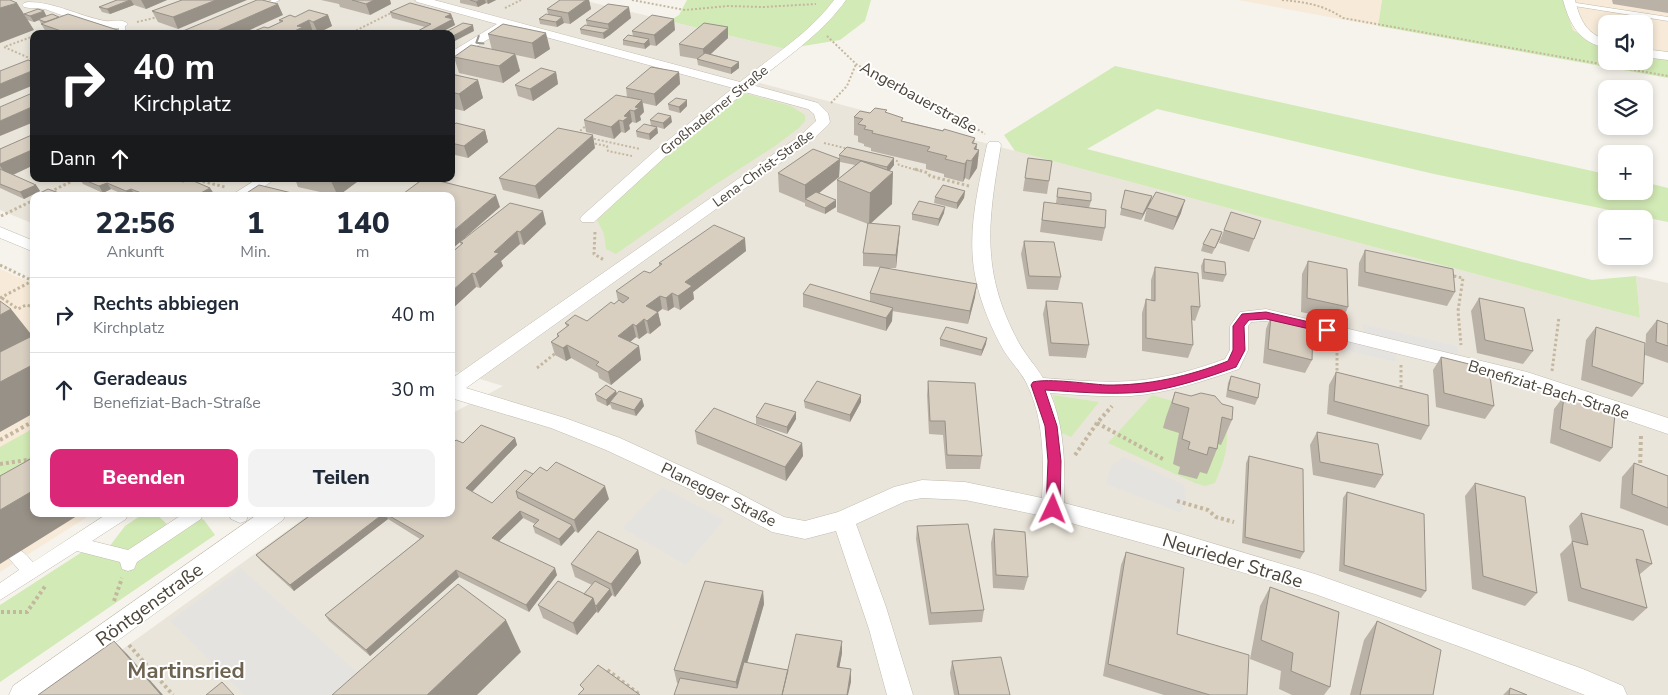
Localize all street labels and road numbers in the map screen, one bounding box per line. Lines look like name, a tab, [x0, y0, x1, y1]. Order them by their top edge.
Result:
street label: Angerbauerstraße	[856, 56, 981, 139]
street label: Großhaderner Straße	[657, 61, 772, 160]
street label: Lena-Christ-Straße	[709, 125, 818, 212]
street label: Benefiziat-Bach-Straße	[1465, 355, 1632, 425]
street label: Planegger Straße	[657, 457, 780, 532]
street label: Neurieder Straße	[1159, 527, 1306, 595]
street label: Röntgenstraße	[91, 557, 208, 653]

